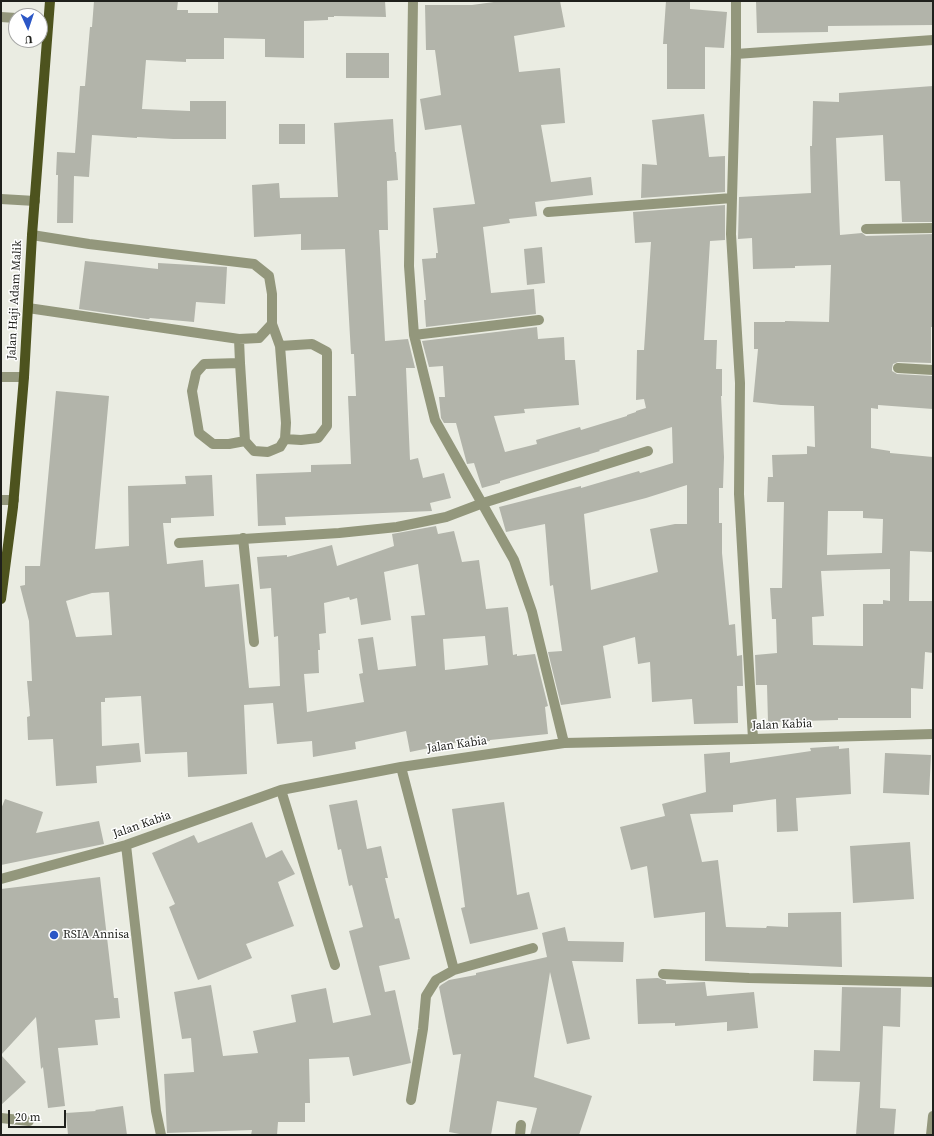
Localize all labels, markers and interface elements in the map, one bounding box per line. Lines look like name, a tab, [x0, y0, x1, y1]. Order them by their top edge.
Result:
north arrow	[8, 8, 48, 48]
text: U	[24, 32, 33, 47]
street label: Jalan Haji Adam Malik	[5, 240, 25, 360]
street label: Jalan Kabia	[752, 717, 812, 733]
street label: Jalan Kabia	[426, 734, 488, 756]
street label: Jalan Kabia	[111, 808, 173, 842]
place label: RSIA Annisa	[63, 928, 129, 942]
marker: RSIA Annisa	[48, 929, 60, 941]
scale bar	[10, 1102, 68, 1128]
text: 20 m	[15, 1109, 41, 1125]

